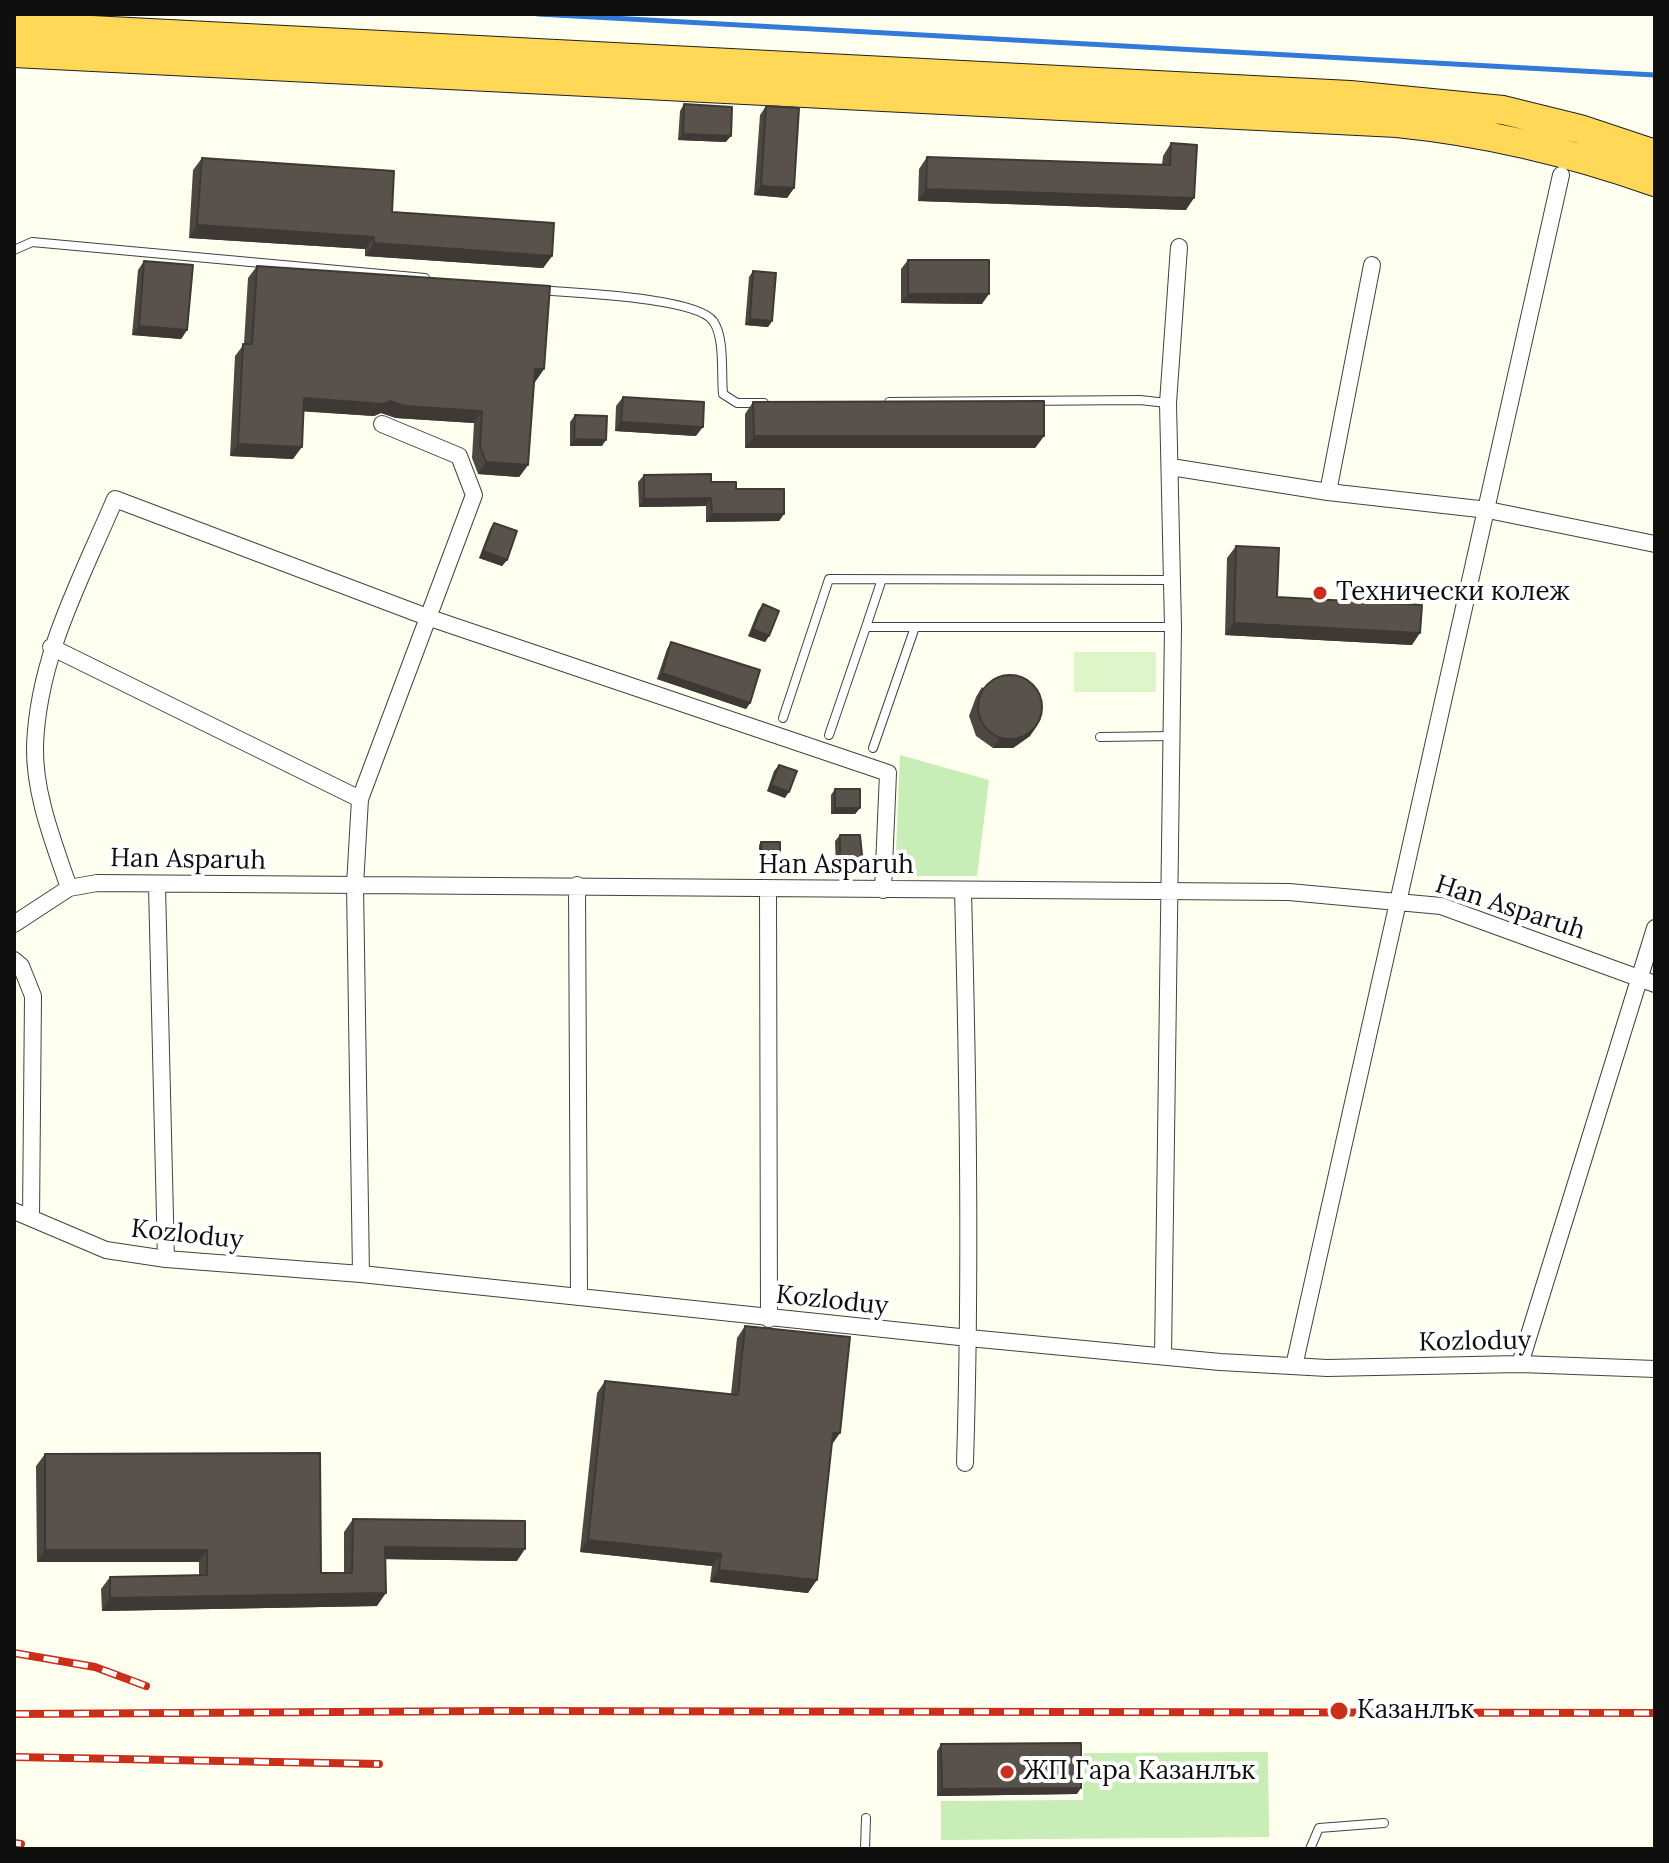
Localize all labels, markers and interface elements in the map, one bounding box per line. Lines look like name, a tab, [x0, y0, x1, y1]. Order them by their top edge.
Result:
place label: Технически колеж	[1336, 577, 1570, 609]
marker: Технически колеж	[1311, 584, 1329, 602]
street label: Han Asparuh	[110, 843, 266, 877]
street label: Han Asparuh	[758, 850, 914, 882]
street label: Han Asparuh	[1431, 869, 1589, 947]
street label: Kozloduy	[129, 1214, 245, 1256]
street label: Kozloduy	[774, 1280, 890, 1322]
street label: Kozloduy	[1418, 1325, 1532, 1359]
place label: Казанлък	[1357, 1695, 1474, 1727]
marker: Казанлък	[1328, 1700, 1350, 1722]
place label: ЖП Гара Казанлък	[1023, 1756, 1255, 1788]
marker: ЖП Гара Казанлък	[998, 1763, 1016, 1781]

